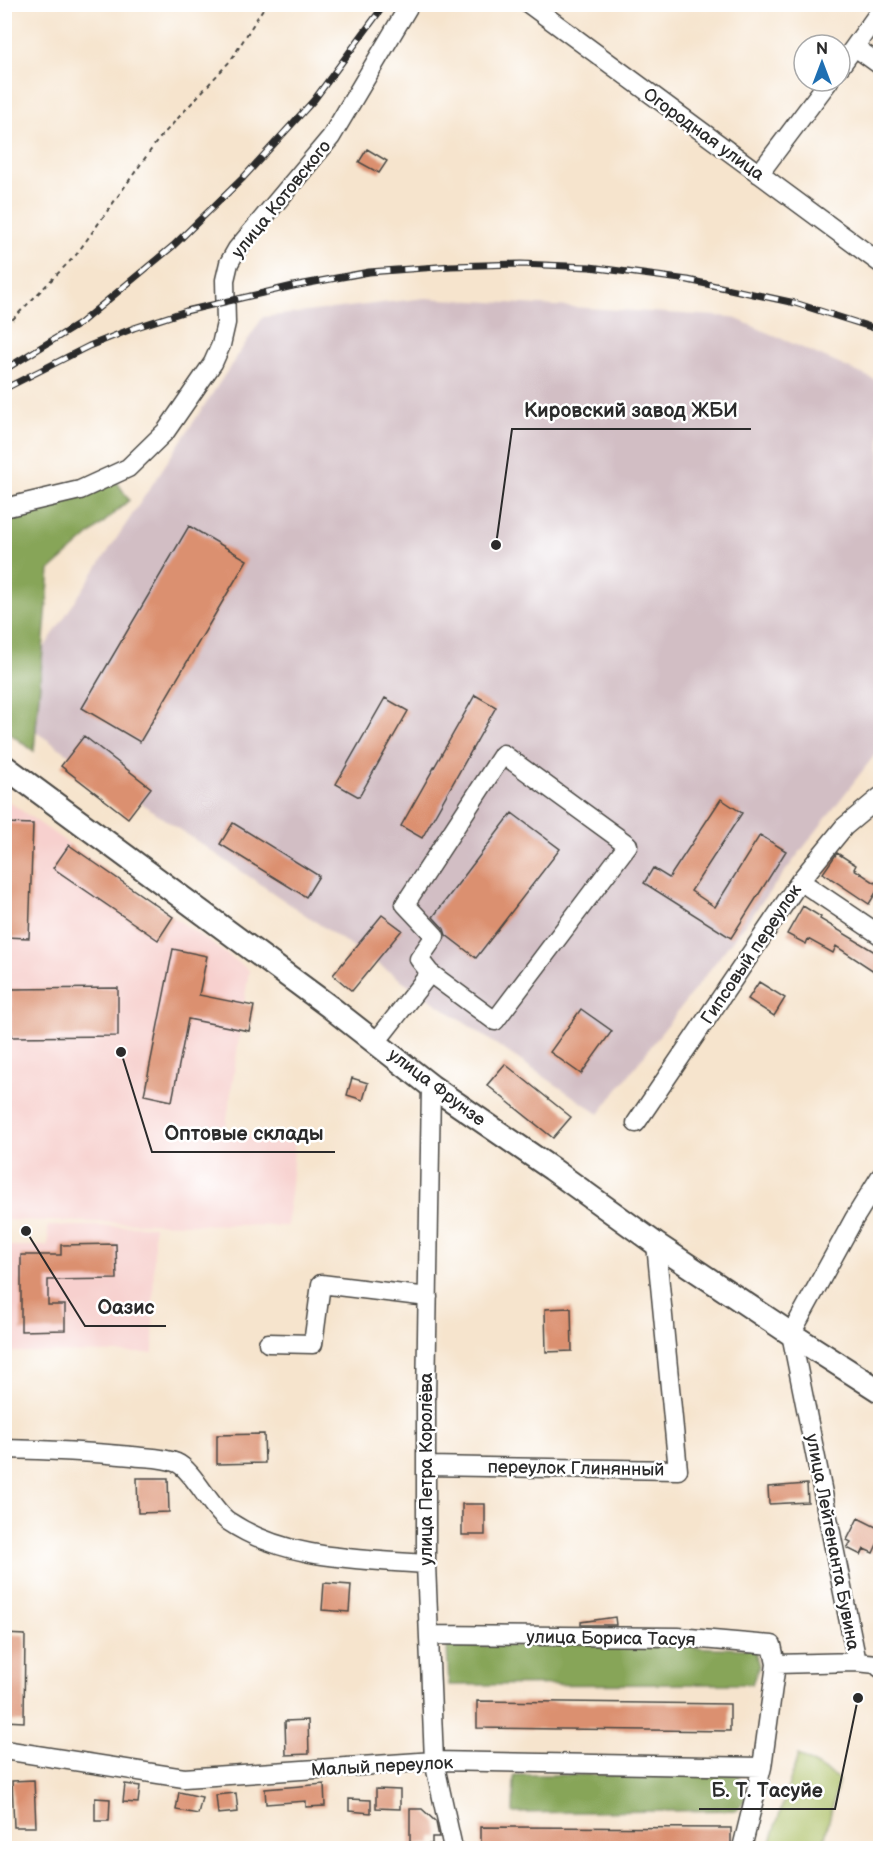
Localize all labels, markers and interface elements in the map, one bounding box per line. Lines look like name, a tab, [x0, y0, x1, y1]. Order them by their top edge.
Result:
north arrow	[792, 33, 852, 93]
text: N	[816, 40, 828, 59]
street label: Огородная улица	[639, 83, 769, 186]
street label: улица Котовского	[227, 136, 335, 263]
callout: Кировский завод ЖБИ	[512, 391, 751, 429]
text: Кировский завод ЖБИ	[524, 399, 738, 423]
street label: Гипсовый переулок	[697, 880, 806, 1028]
street label: улица Фрунзе	[384, 1044, 489, 1131]
callout: Оптовые склады	[152, 1114, 335, 1152]
text: Оптовые склады	[164, 1122, 324, 1146]
callout: Оазис	[85, 1288, 166, 1326]
text: Оазис	[97, 1296, 155, 1320]
street label: улица Петра Королёва	[416, 1372, 437, 1565]
street label: улица Лейтенанта Бувина	[801, 1432, 864, 1653]
street label: переулок Глинянный	[487, 1456, 665, 1481]
street label: улица Бориса Тасуя	[526, 1627, 696, 1650]
street label: Малый переулок	[311, 1752, 454, 1781]
callout: Б. Т. Тасуйе	[699, 1771, 835, 1809]
text: Б. Т. Тасуйе	[711, 1779, 823, 1803]

